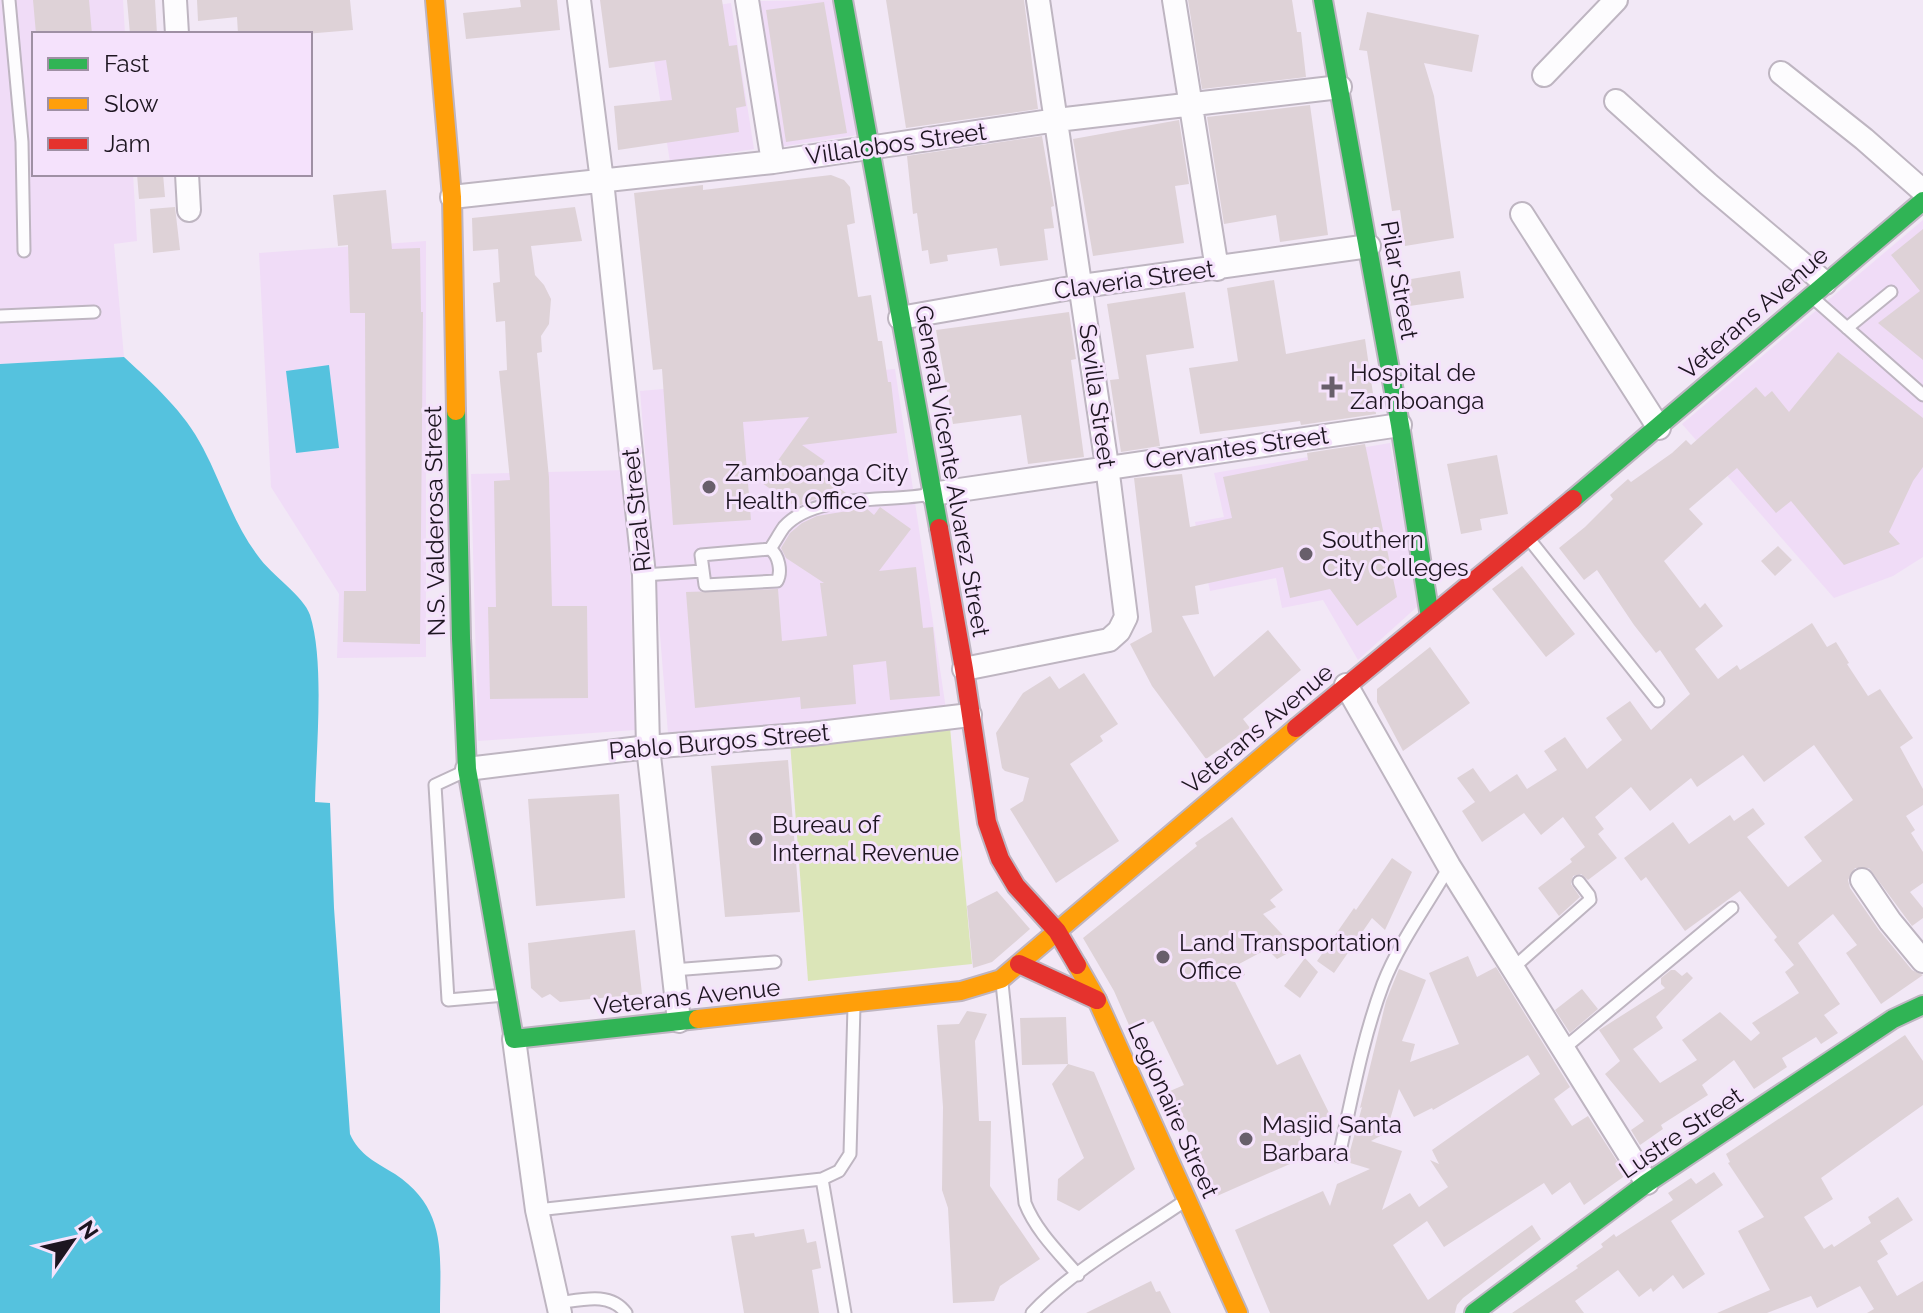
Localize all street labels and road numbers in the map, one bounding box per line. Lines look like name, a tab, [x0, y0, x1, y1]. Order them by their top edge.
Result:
street label: Villalobos Street	[804, 116, 988, 171]
street label: Pilar Street	[1375, 218, 1424, 342]
street label: Veterans Avenue	[1674, 240, 1834, 385]
street label: Claveria Street	[1052, 254, 1216, 305]
street label: General Vicente Alvarez Street	[909, 303, 996, 639]
street label: Sevilla Street	[1073, 322, 1122, 470]
street label: N.S. Valderosa Street	[418, 405, 451, 637]
street label: Cervantes Street	[1144, 420, 1330, 475]
street label: Rizal Street	[616, 447, 657, 573]
street label: Veterans Avenue	[1177, 657, 1339, 800]
street label: Pablo Burgos Street	[607, 717, 830, 766]
street label: Veterans Avenue	[592, 972, 782, 1021]
street label: Legionaire Street	[1122, 1017, 1225, 1202]
street label: Lustre Street	[1613, 1081, 1748, 1184]

